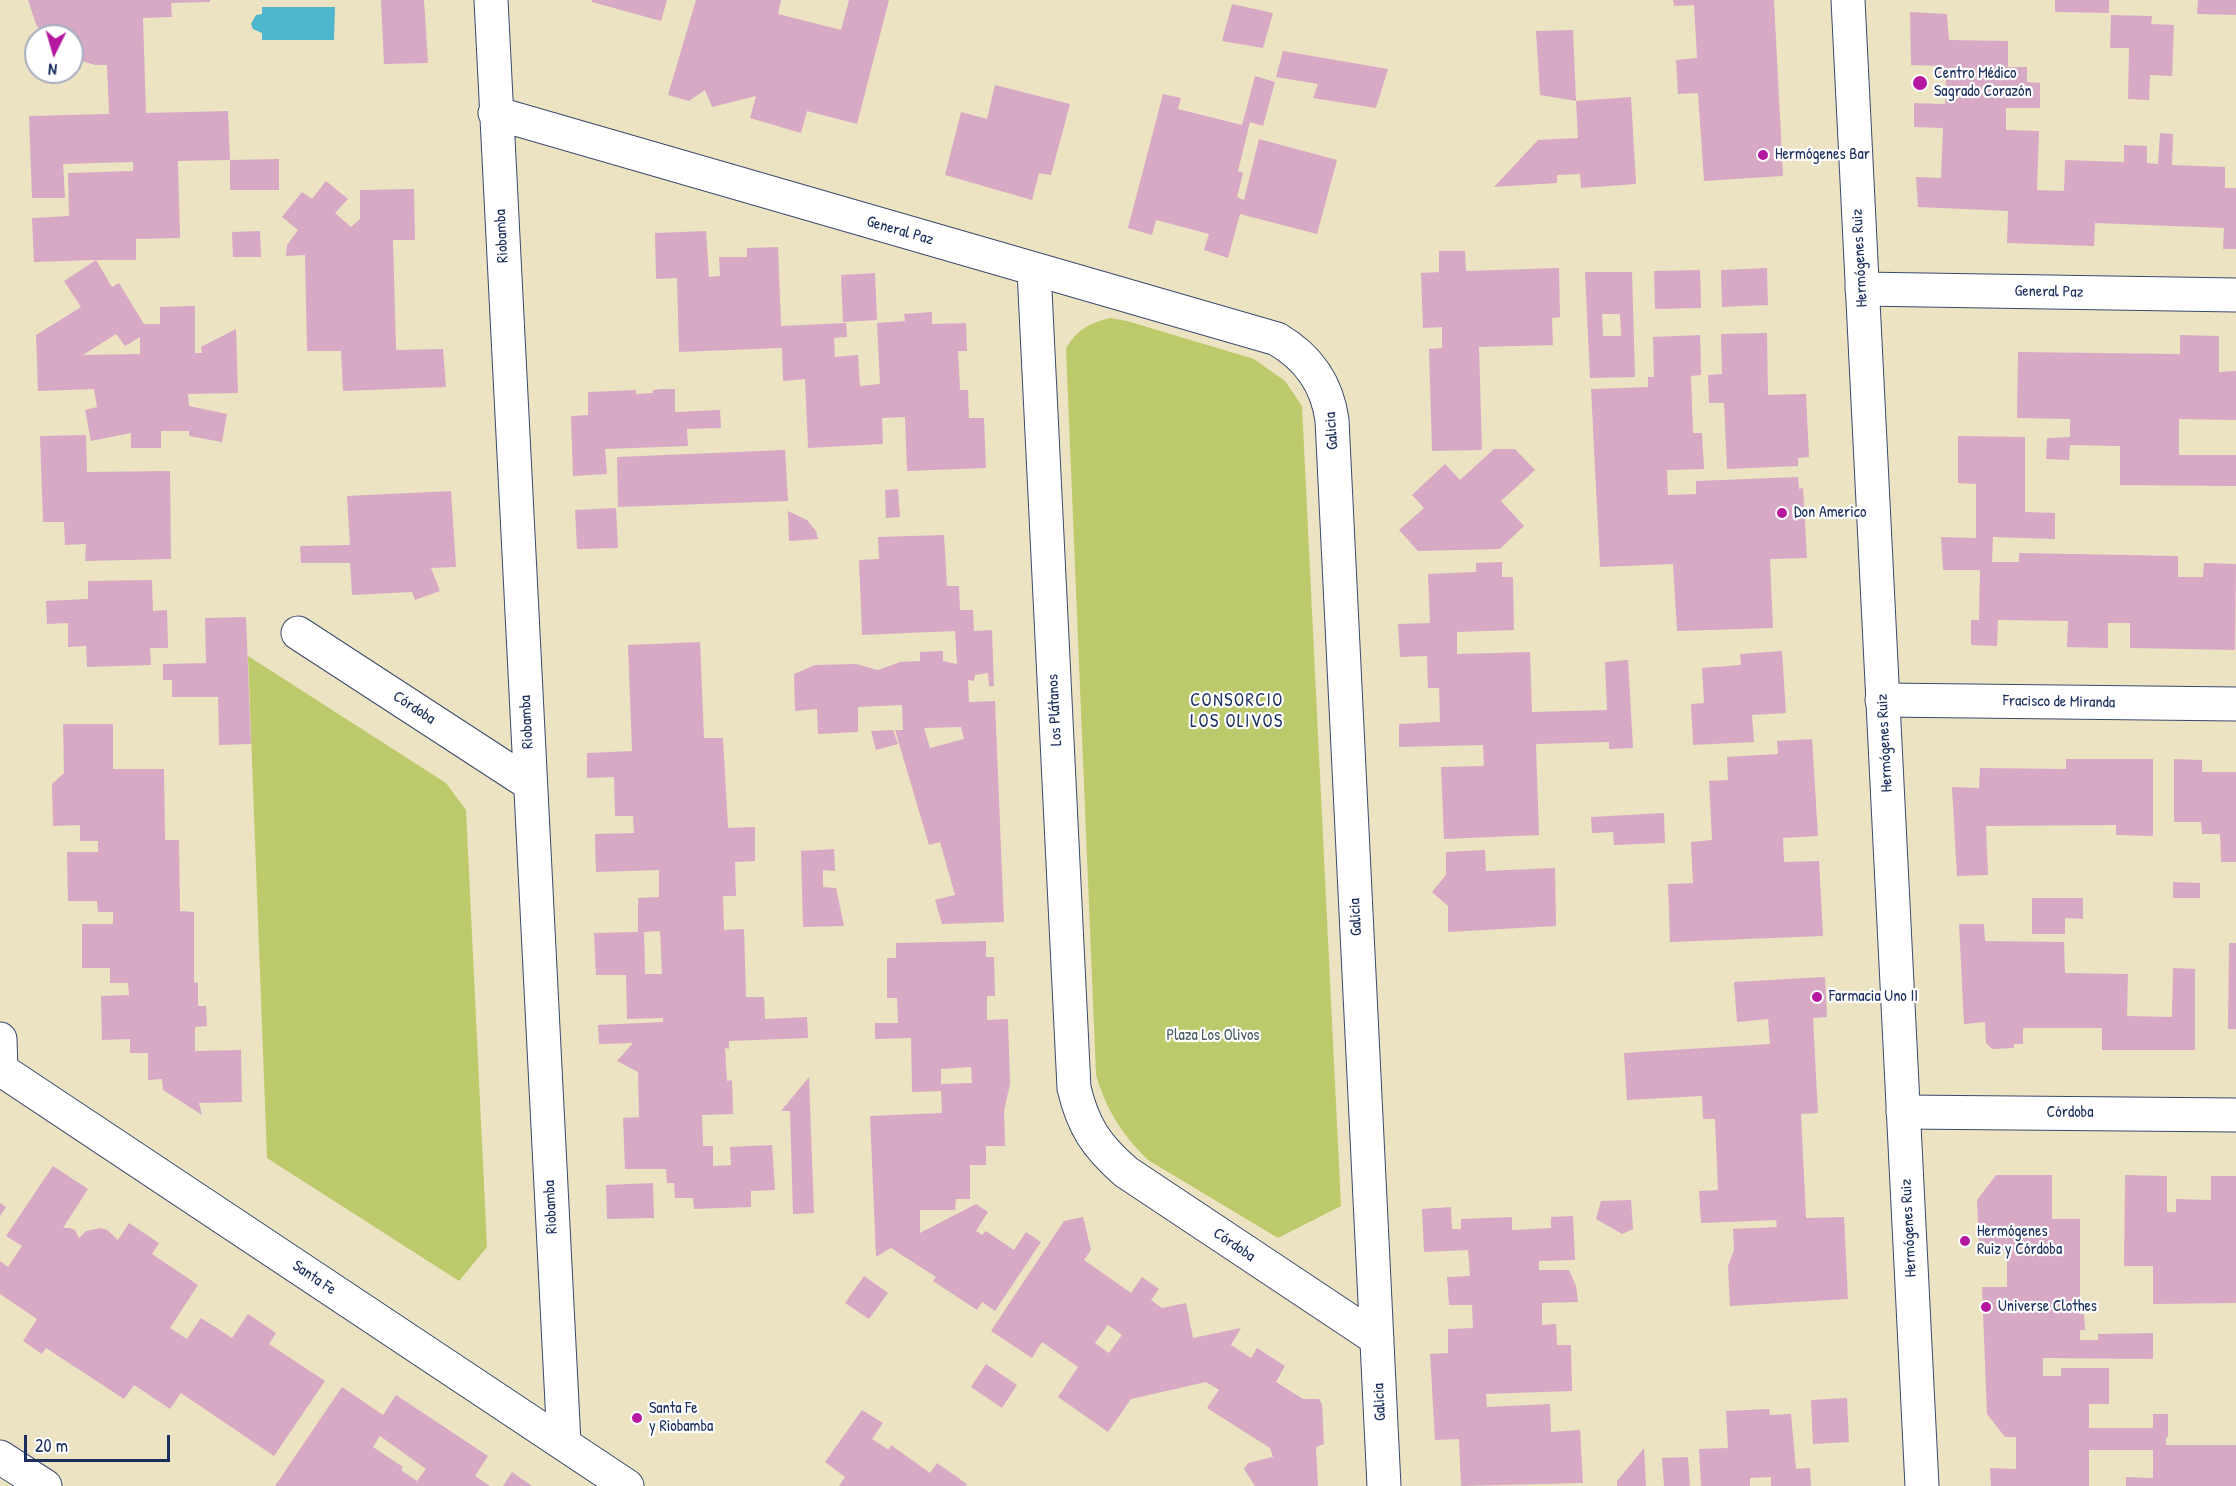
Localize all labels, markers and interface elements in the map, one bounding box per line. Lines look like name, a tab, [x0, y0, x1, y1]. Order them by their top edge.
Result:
north arrow	[24, 24, 84, 84]
text: N	[47, 59, 58, 81]
place label: Centro Médico Sagrado Corazón	[1934, 64, 2032, 102]
marker: Centro Médico Sagrado Corazón	[1911, 74, 1929, 92]
place label: Hermógenes Bar	[1775, 145, 1870, 165]
marker: Hermógenes Bar	[1756, 148, 1770, 162]
street label: Hermógenes Ruiz	[1848, 208, 1872, 308]
street label: Riobamba	[491, 209, 513, 263]
street label: General Paz	[864, 212, 936, 250]
street label: General Paz	[2014, 282, 2084, 302]
street label: Galicia	[1321, 411, 1343, 451]
place label: Don Americo	[1794, 503, 1866, 523]
marker: Don Americo	[1775, 506, 1789, 520]
street label: Los Plátanos	[1044, 674, 1066, 746]
street label: Córdoba	[389, 687, 439, 729]
district label: CONSORCIO LOS OLIVOS	[1190, 690, 1284, 732]
street label: Fracisco de Miranda	[2003, 691, 2115, 713]
street label: Hermógenes Ruiz	[1873, 693, 1897, 793]
street label: Riobamba	[516, 695, 538, 749]
street label: Galicia	[1345, 898, 1367, 936]
place label: Farmacia Uno II	[1829, 987, 1918, 1007]
marker: Farmacia Uno II	[1810, 990, 1824, 1004]
park label: Plaza Los Olivos	[1166, 1026, 1260, 1046]
street label: Córdoba	[2047, 1103, 2093, 1123]
street label: Hermógenes Ruiz	[1897, 1178, 1921, 1278]
street label: Riobamba	[540, 1180, 562, 1234]
place label: Hermógenes Ruiz y Córdoba	[1977, 1222, 2062, 1260]
street label: Córdoba	[1209, 1224, 1259, 1266]
marker: Hermógenes Ruiz y Córdoba	[1958, 1234, 1972, 1248]
street label: Santa Fe	[288, 1256, 340, 1300]
place label: Universe Clothes	[1998, 1297, 2097, 1317]
marker: Universe Clothes	[1979, 1300, 1993, 1314]
street label: Galicia	[1369, 1383, 1391, 1421]
place label: Santa Fe y Riobamba	[649, 1399, 713, 1437]
marker: Santa Fe y Riobamba	[630, 1411, 644, 1425]
scale bar	[27, 1423, 172, 1461]
text: 20 m	[35, 1433, 68, 1458]

